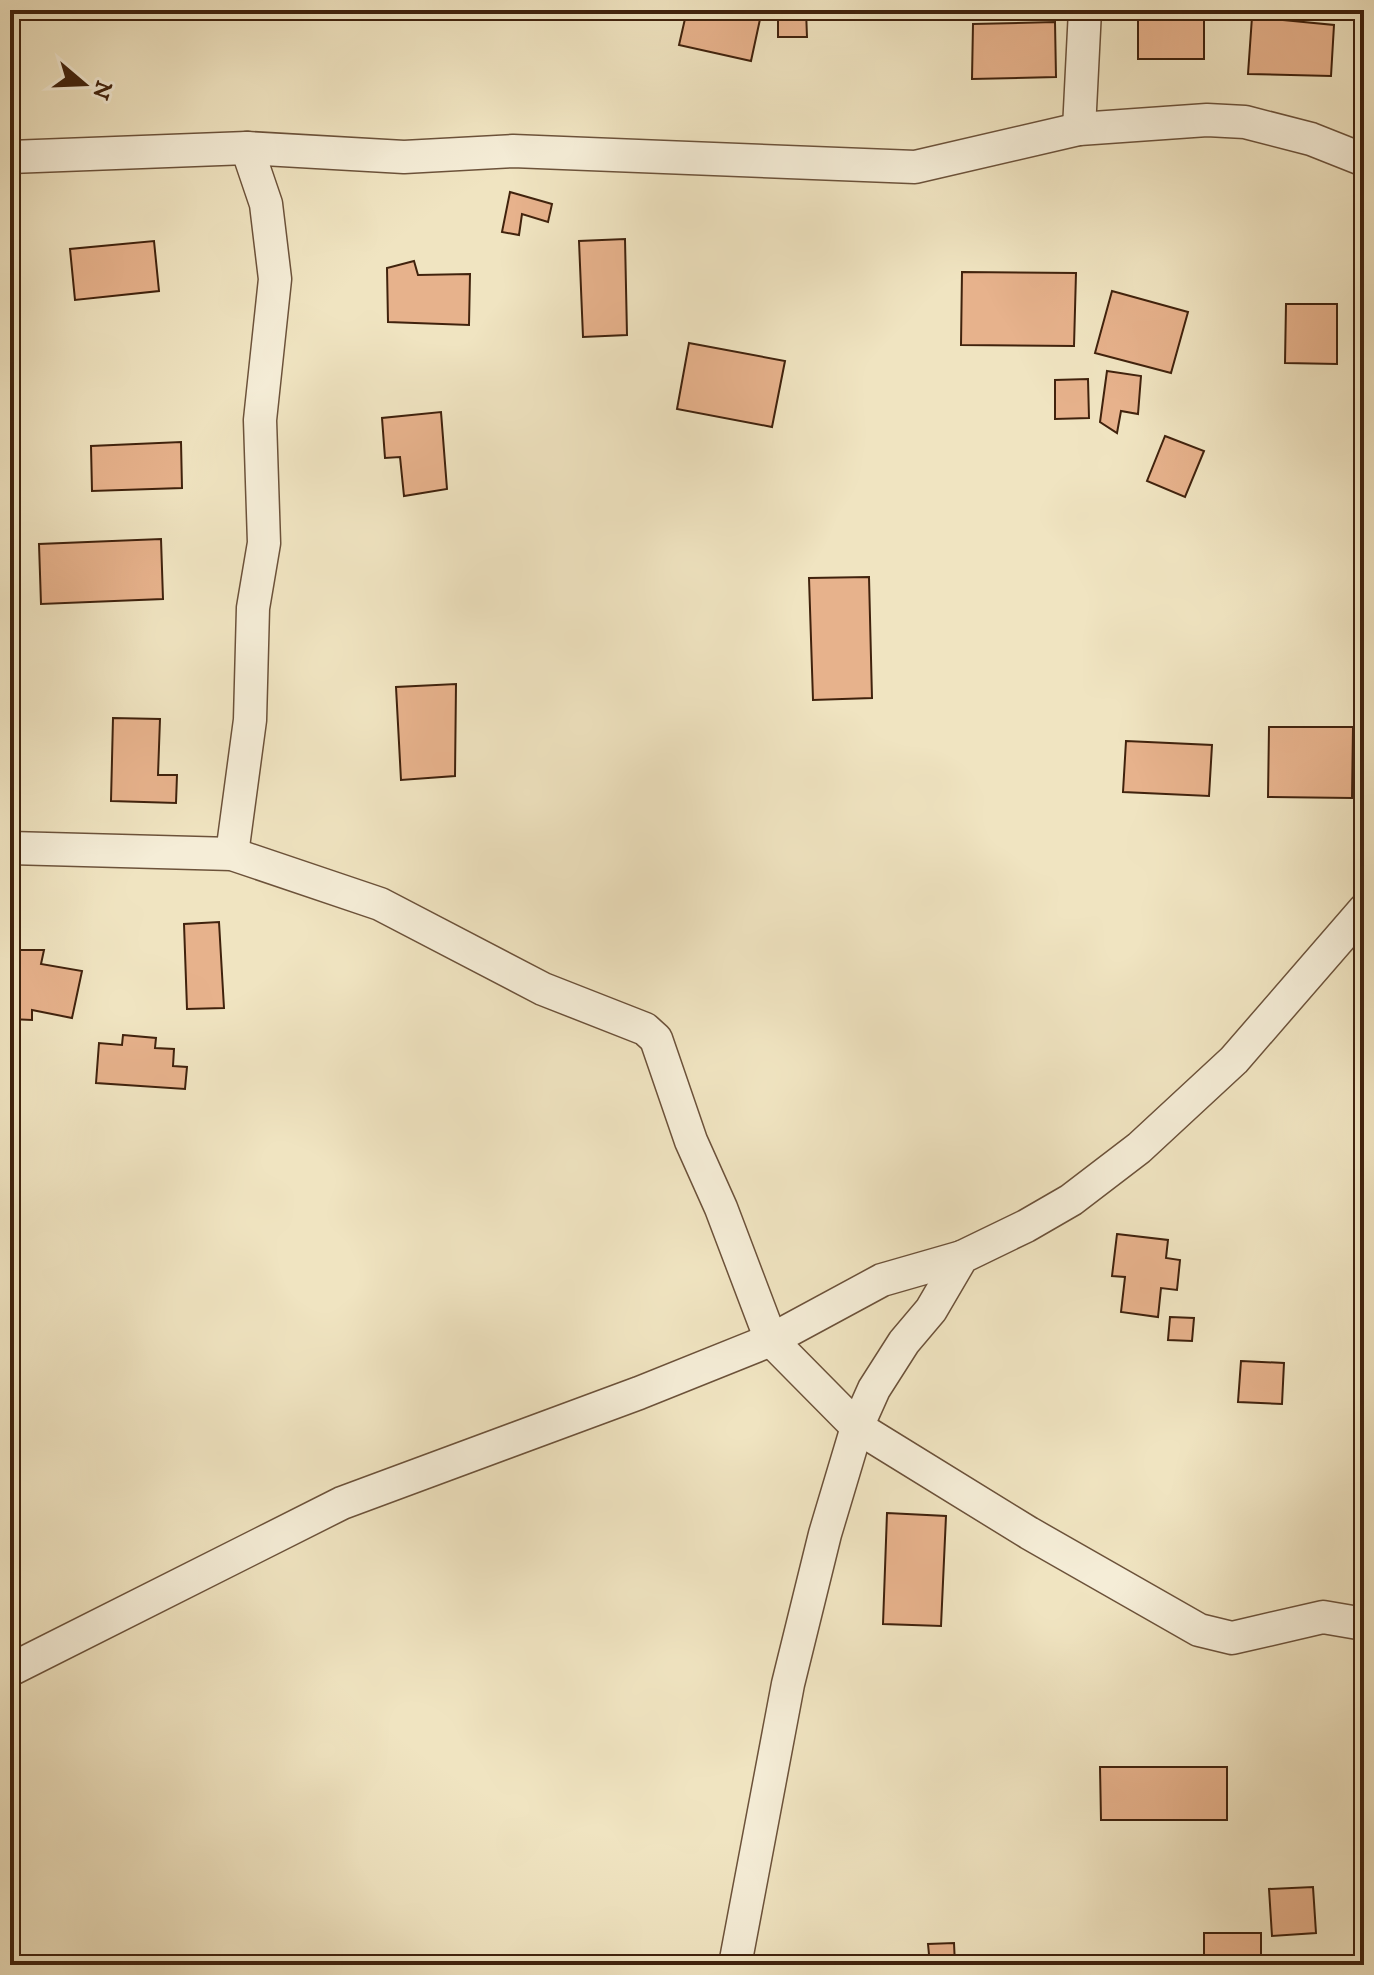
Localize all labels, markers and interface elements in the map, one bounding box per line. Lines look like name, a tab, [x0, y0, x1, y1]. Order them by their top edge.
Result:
north arrow	[44, 44, 124, 124]
text: N	[86, 77, 117, 103]

